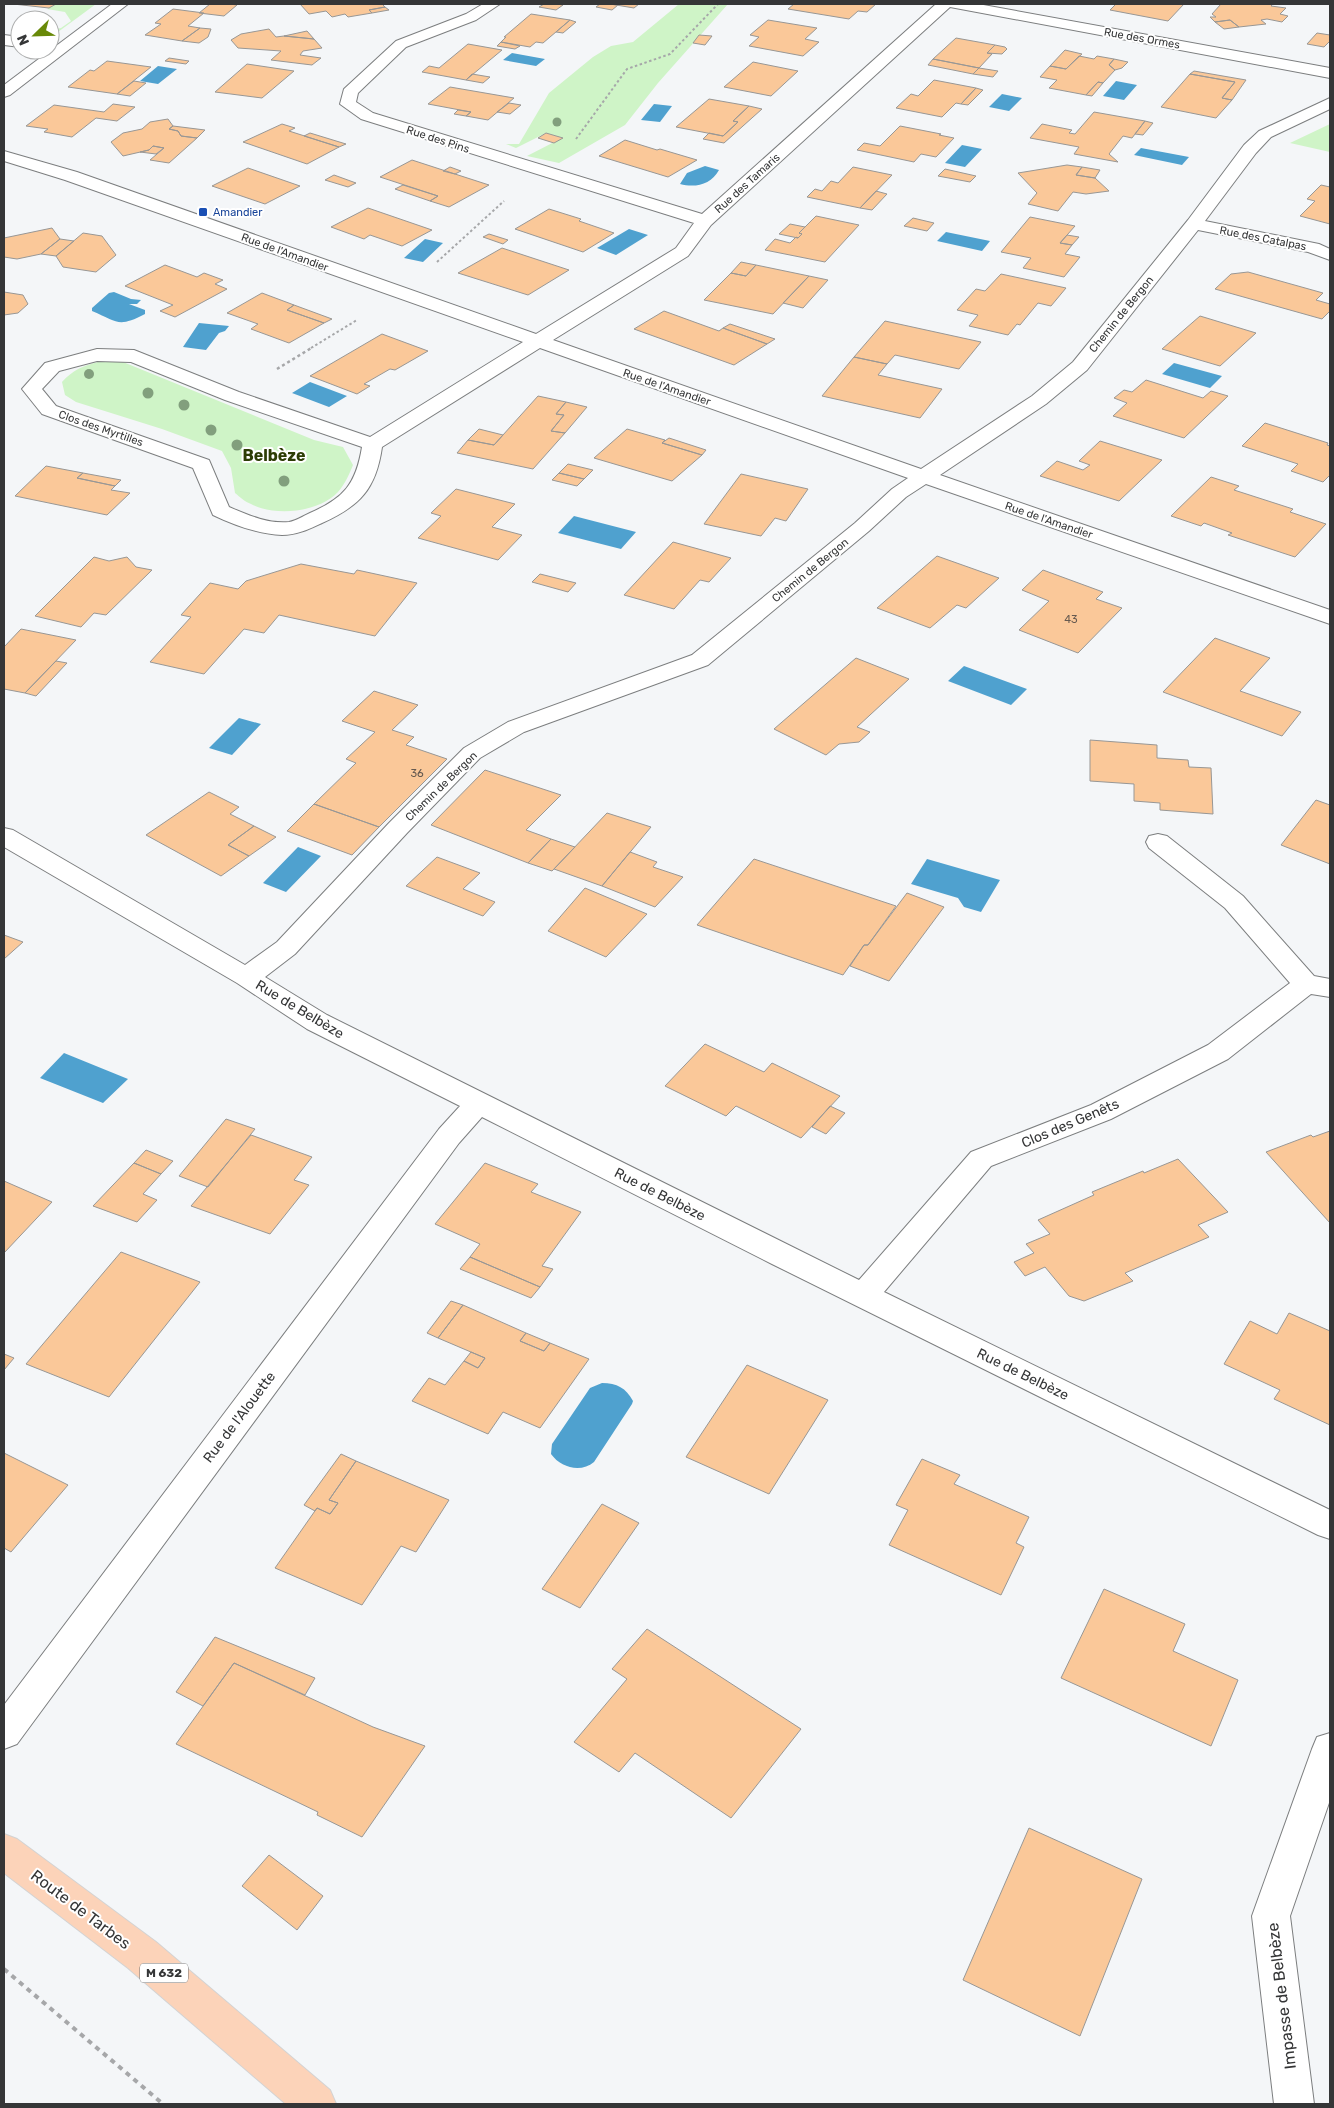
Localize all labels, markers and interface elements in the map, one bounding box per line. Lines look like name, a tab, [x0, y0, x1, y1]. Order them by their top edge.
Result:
north arrow	[10, 10, 60, 60]
street label: Rue des Ormes	[1103, 25, 1181, 52]
text: N	[14, 32, 33, 48]
street label: Rue des Pins	[405, 123, 471, 156]
street label: Rue des Tamaris	[712, 150, 783, 216]
marker: Amandier	[197, 206, 209, 218]
place label: Amandier	[213, 206, 263, 219]
street label: Rue des Catalpas	[1218, 224, 1308, 253]
street label: Rue de l'Amandier	[239, 231, 331, 275]
street label: Chemin de Bergon	[1087, 273, 1156, 355]
street label: Rue de l'Amandier	[621, 366, 713, 409]
street label: Clos des Myrtilles	[57, 408, 145, 449]
district label: Belbèze	[242, 446, 306, 465]
street label: Rue de l'Amandier	[1003, 499, 1095, 542]
street label: Chemin de Bergon	[769, 536, 851, 605]
house number: 43	[1064, 613, 1078, 626]
street label: Chemin de Bergon	[403, 749, 480, 824]
house number: 36	[410, 767, 424, 780]
street label: Rue de Belbèze	[252, 976, 347, 1043]
street label: Clos des Genêts	[1019, 1095, 1122, 1152]
street label: Rue de Belbèze	[611, 1164, 708, 1225]
street label: Rue de Belbèze	[974, 1345, 1072, 1404]
street label: Rue de l'Alouette	[200, 1368, 279, 1466]
street label: Route de Tarbes	[27, 1866, 134, 1953]
street label: Impasse de Belbèze	[1263, 1922, 1300, 2070]
road number: M 632	[140, 1964, 188, 1982]

